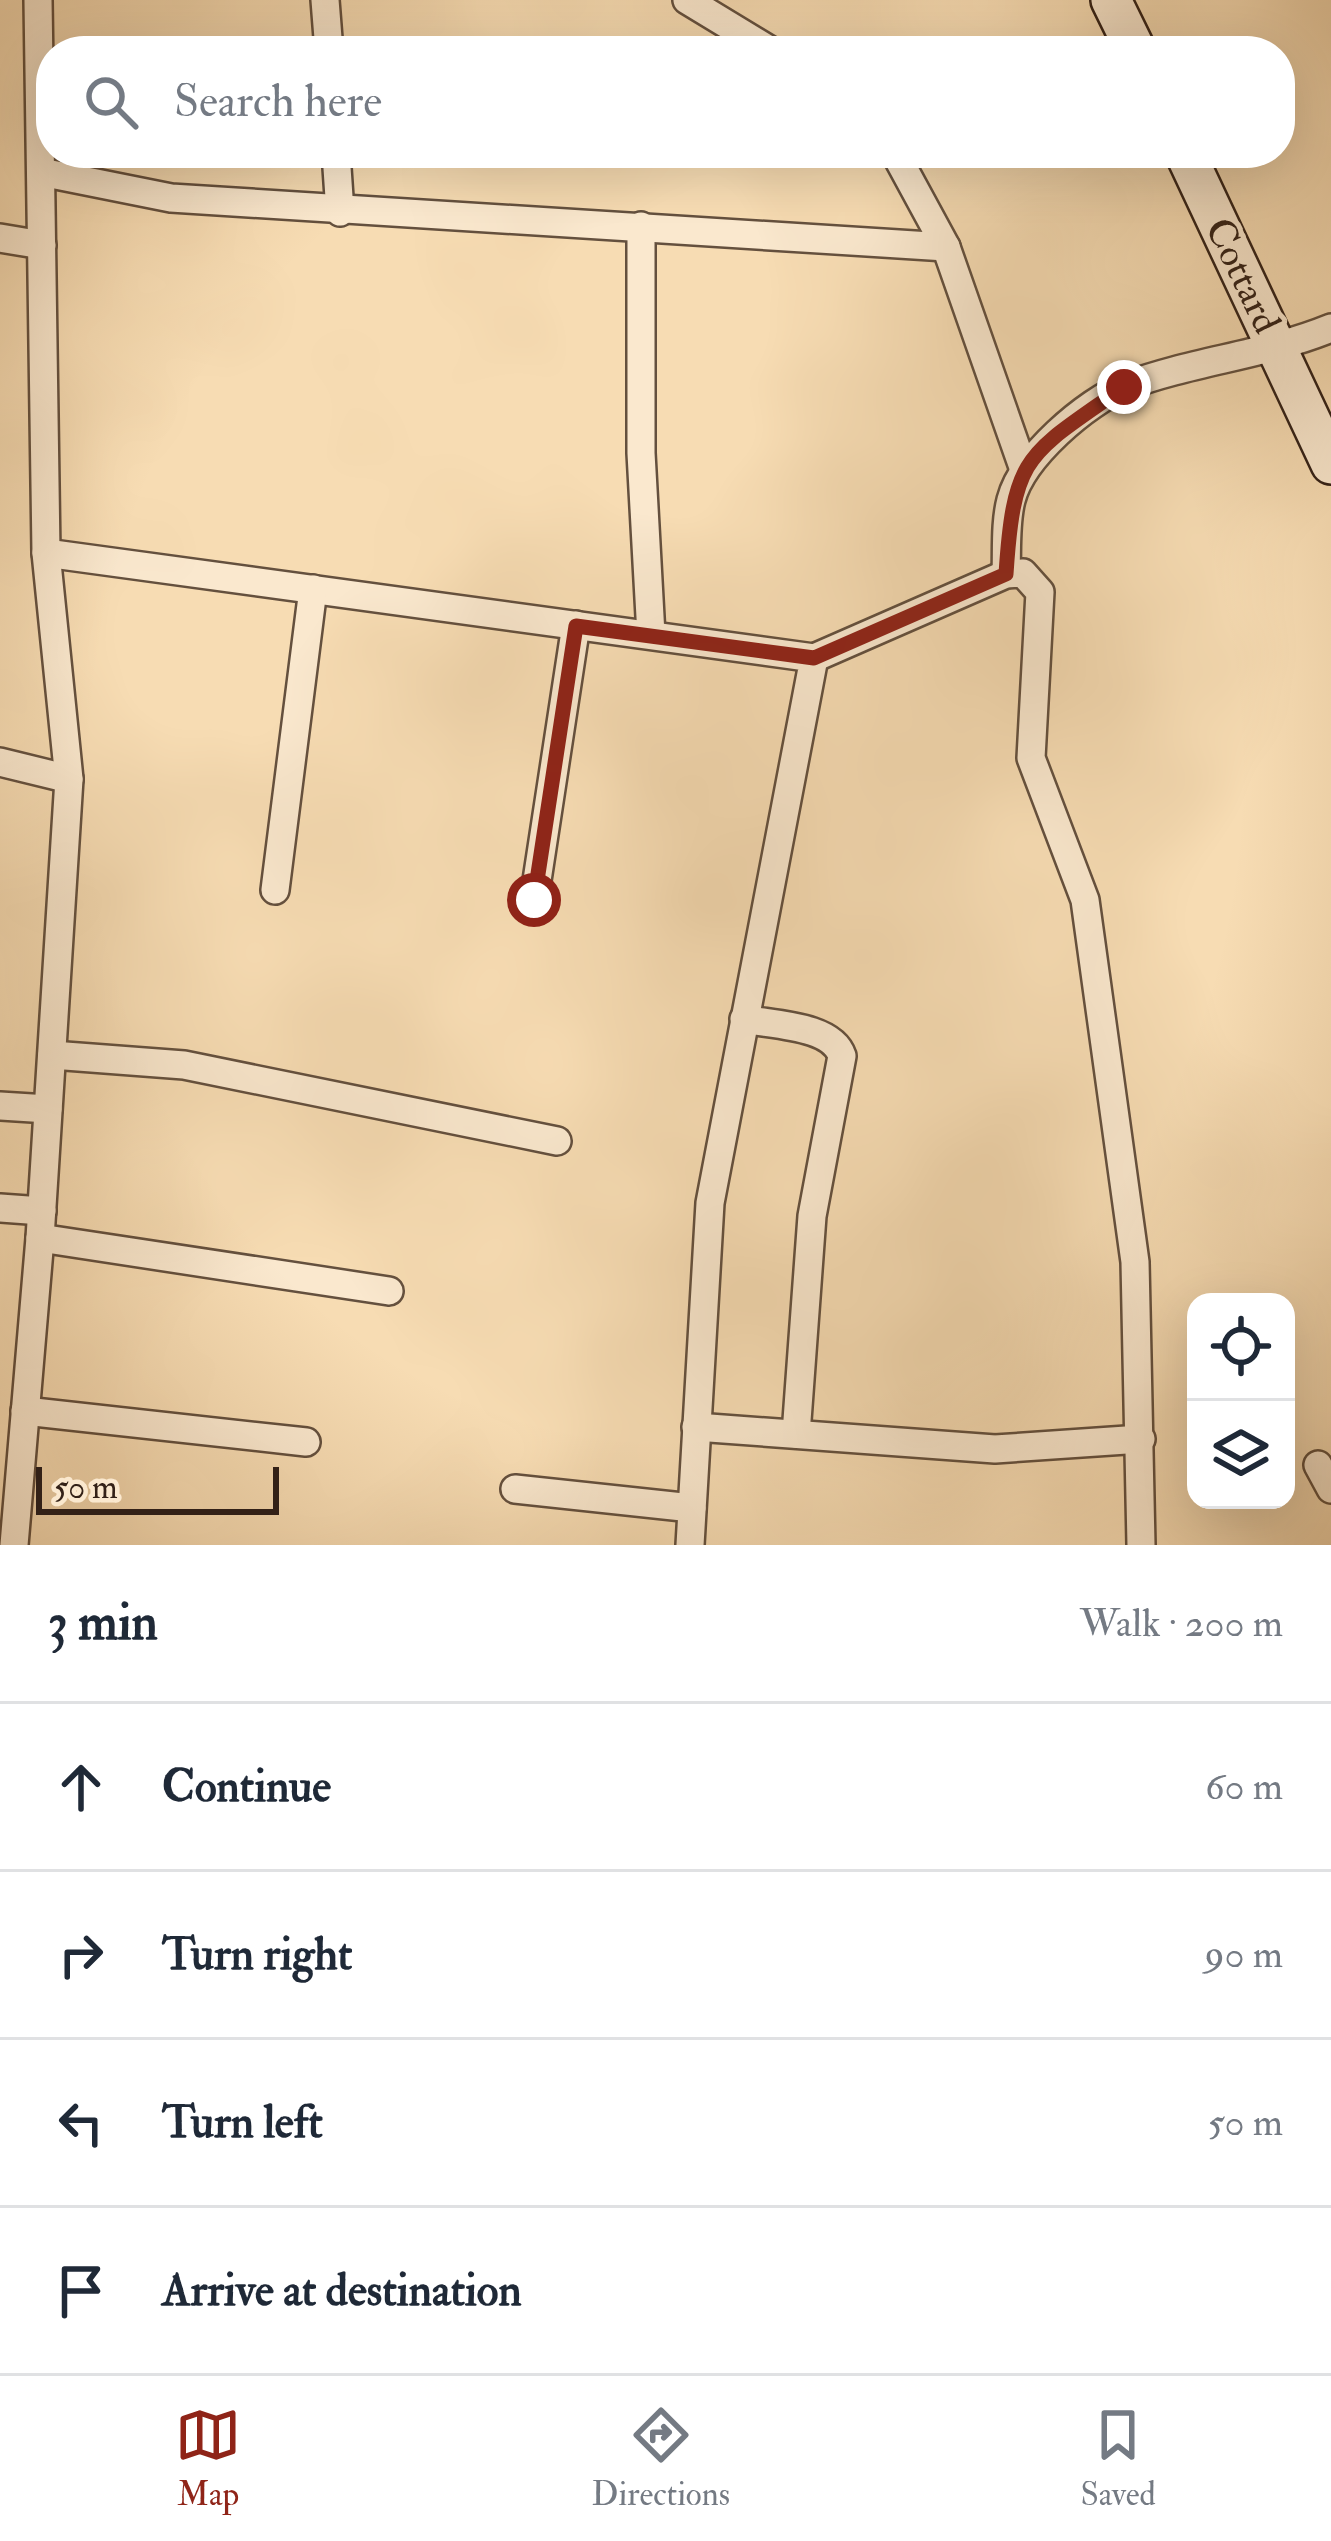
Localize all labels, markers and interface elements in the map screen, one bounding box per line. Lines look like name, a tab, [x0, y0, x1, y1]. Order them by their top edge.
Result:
search box	[36, 36, 1295, 168]
icon: search	[78, 69, 144, 135]
text: Search here	[174, 74, 382, 130]
street label: Cottard	[1194, 210, 1291, 341]
route end	[1097, 360, 1151, 414]
route start	[507, 873, 561, 927]
map controls	[1187, 1293, 1295, 1509]
button: locate	[1187, 1293, 1295, 1401]
button: layers	[1187, 1401, 1295, 1509]
scale bar	[36, 1461, 279, 1514]
text: 50 m	[54, 1467, 118, 1508]
text: 3 min	[48, 1591, 158, 1655]
text: Walk · 200 m	[1080, 1599, 1283, 1648]
icon: ahead	[48, 1754, 114, 1820]
text: Continue	[162, 1759, 331, 1815]
text: 60 m	[1205, 1762, 1283, 1811]
icon: right	[48, 1922, 114, 1988]
text: Turn right	[162, 1927, 352, 1983]
text: 90 m	[1205, 1930, 1283, 1979]
icon: left	[48, 2090, 114, 2156]
text: Turn left	[162, 2095, 323, 2151]
text: 50 m	[1208, 2098, 1283, 2147]
icon: arrive	[48, 2258, 114, 2324]
text: Arrive at destination	[162, 2263, 522, 2319]
tab: Map	[175, 2402, 241, 2515]
tab: Directions	[592, 2402, 730, 2515]
tab: Saved	[1080, 2402, 1156, 2515]

